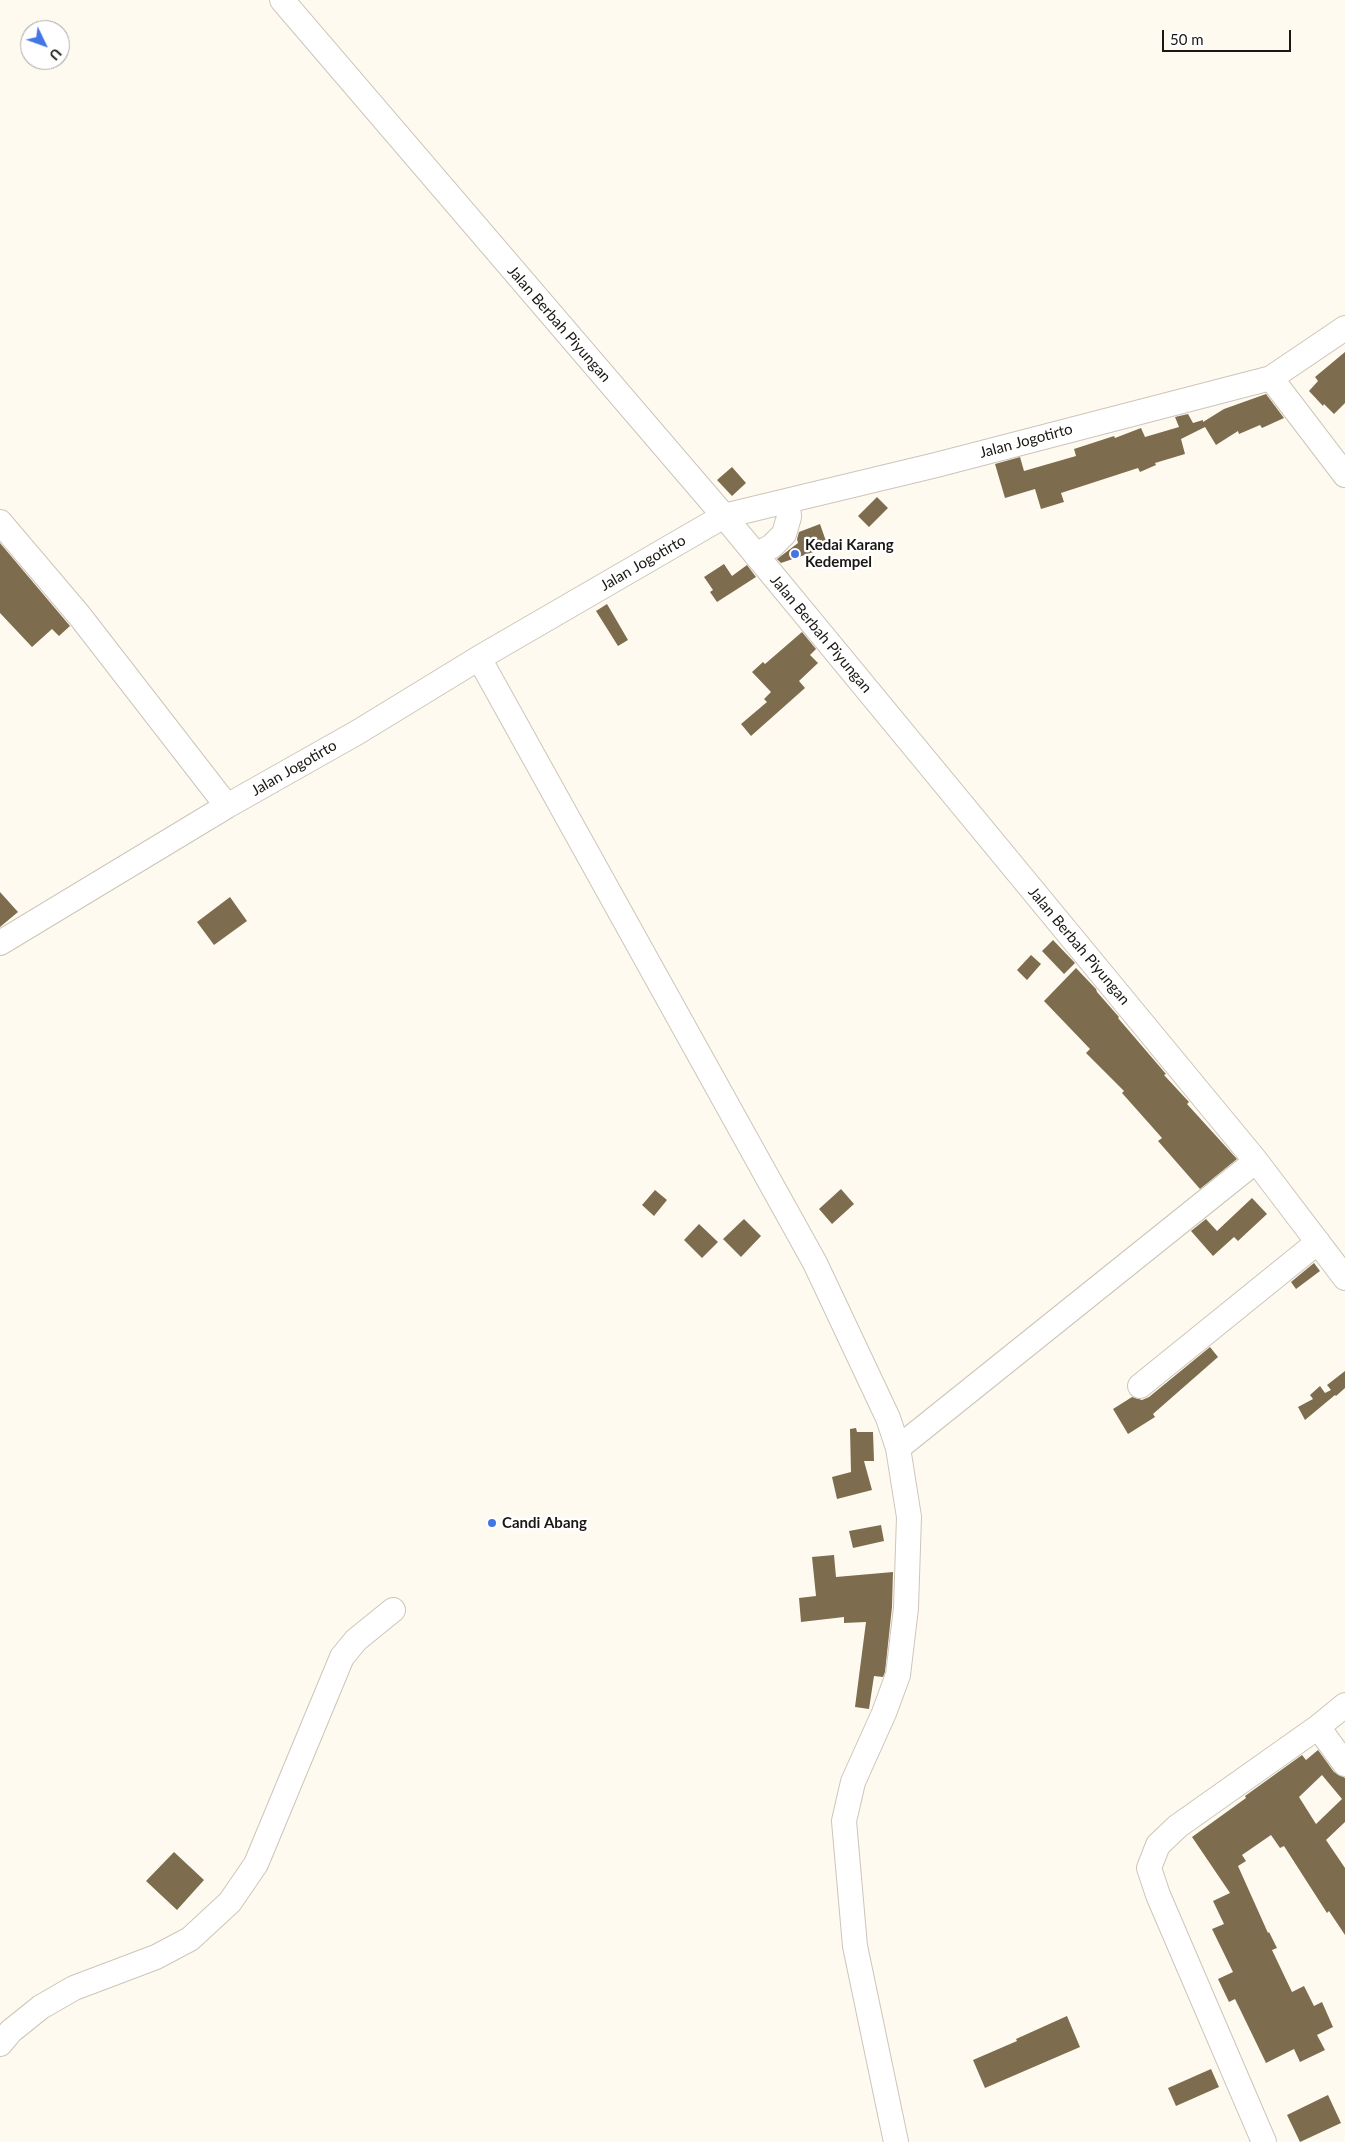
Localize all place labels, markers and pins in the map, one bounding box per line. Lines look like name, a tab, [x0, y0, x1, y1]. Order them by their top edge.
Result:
place label: Kedai Karang Kedempel	[805, 536, 894, 571]
marker: Kedai Karang Kedempel	[789, 548, 801, 560]
place label: Candi Abang	[502, 1514, 587, 1532]
marker: Candi Abang	[486, 1517, 498, 1529]

